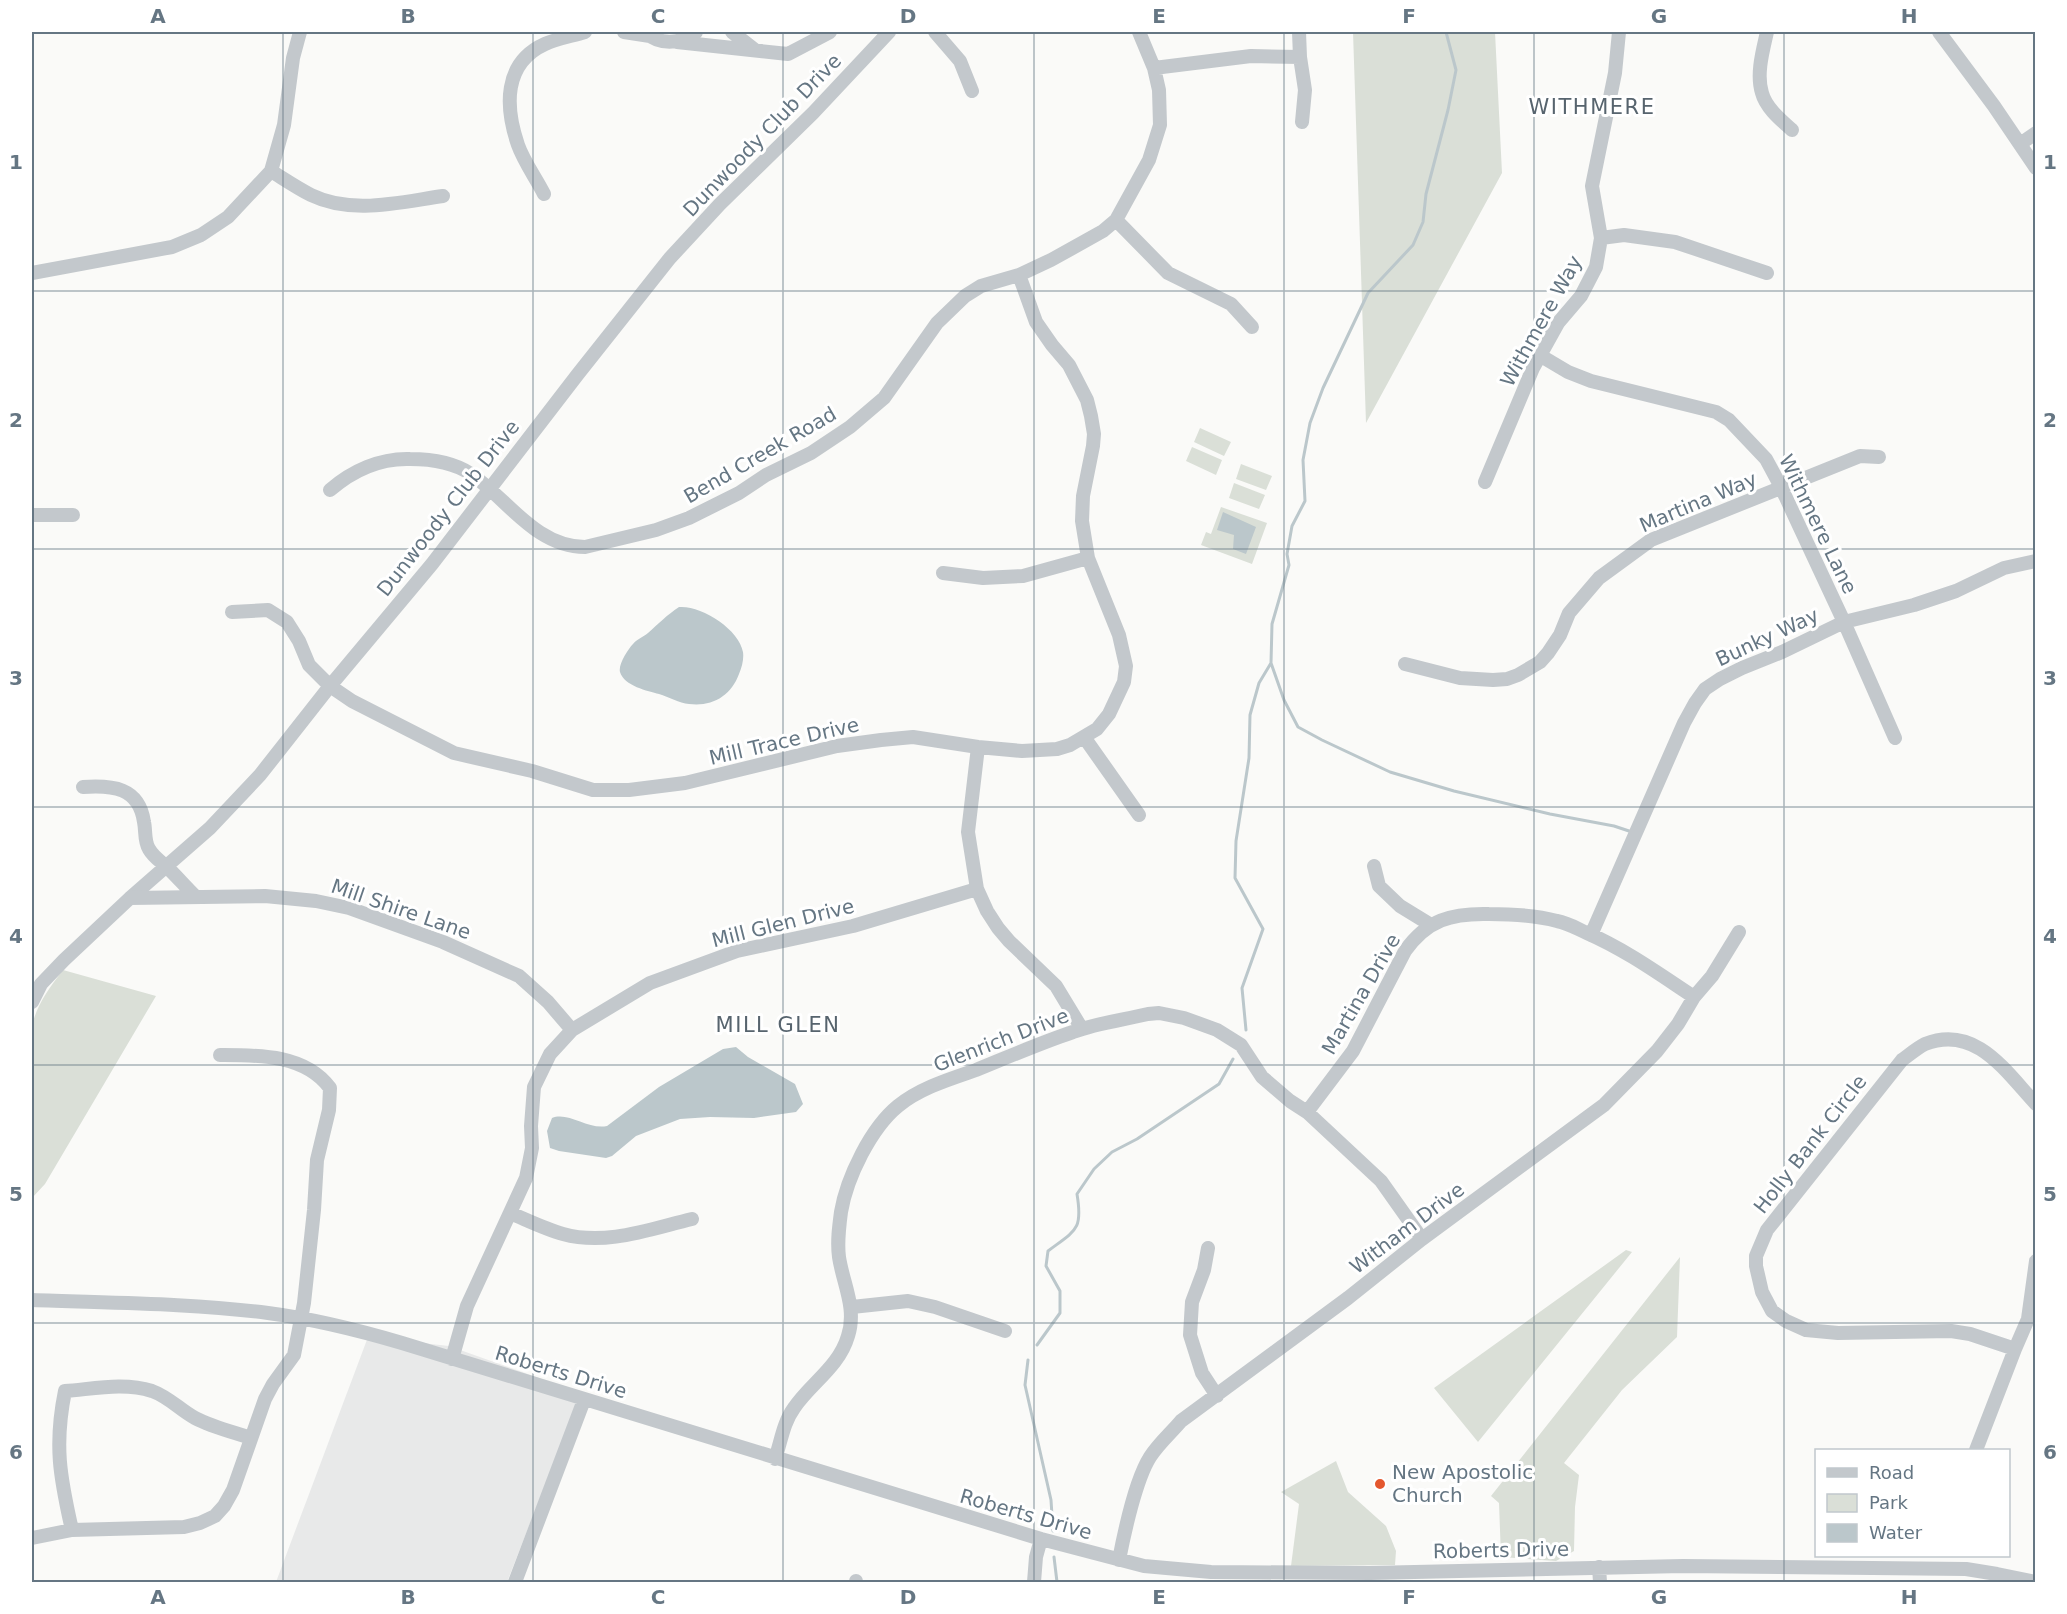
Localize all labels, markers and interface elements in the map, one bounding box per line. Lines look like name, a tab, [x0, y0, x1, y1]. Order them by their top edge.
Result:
text: A	[150, 4, 166, 28]
text: B	[400, 4, 416, 28]
text: C	[651, 4, 665, 28]
text: D	[900, 4, 916, 28]
text: E	[1152, 4, 1166, 28]
text: F	[1402, 4, 1416, 28]
text: G	[1651, 4, 1667, 28]
text: H	[1901, 4, 1917, 28]
street label: Dunwoody Club Drive	[678, 49, 846, 221]
district label: WITHMERE	[1529, 95, 1655, 119]
text: 1	[9, 150, 23, 174]
text: 1	[2043, 150, 2057, 174]
street label: Withmere Way	[1495, 251, 1587, 391]
street label: Bend Creek Road	[679, 402, 841, 508]
text: 2	[9, 408, 23, 432]
text: 2	[2043, 408, 2057, 432]
street label: Dunwoody Club Drive	[372, 415, 524, 601]
street label: Withmere Lane	[1774, 450, 1862, 598]
street label: Martina Way	[1636, 466, 1760, 537]
street label: Bunky Way	[1712, 603, 1822, 671]
text: 3	[9, 666, 23, 690]
text: 3	[2043, 666, 2057, 690]
street label: Mill Trace Drive	[707, 712, 861, 770]
street label: Mill Shire Lane	[328, 874, 474, 944]
street label: Mill Glen Drive	[709, 894, 857, 952]
text: 4	[9, 924, 23, 948]
text: 4	[2043, 924, 2057, 948]
street label: Martina Drive	[1317, 929, 1405, 1059]
street label: Glenrich Drive	[930, 1003, 1072, 1077]
district label: MILL GLEN	[716, 1013, 840, 1037]
street label: Holly Bank Circle	[1748, 1070, 1872, 1218]
street label: Witham Drive	[1345, 1177, 1469, 1279]
text: 5	[9, 1182, 23, 1206]
text: 5	[2043, 1182, 2057, 1206]
street label: Roberts Drive	[492, 1341, 630, 1403]
text: 6	[9, 1440, 23, 1464]
text: 6	[2043, 1440, 2057, 1464]
legend	[1815, 1449, 2010, 1557]
place label: New Apostolic Church	[1392, 1460, 1533, 1507]
text: Road	[1869, 1462, 1914, 1483]
marker: New Apostolic Church	[1373, 1477, 1387, 1491]
street label: Roberts Drive	[957, 1484, 1095, 1544]
text: Park	[1869, 1492, 1908, 1513]
text: Water	[1869, 1522, 1923, 1543]
street label: Roberts Drive	[1433, 1537, 1569, 1563]
text: A	[150, 1585, 166, 1609]
text: B	[400, 1585, 416, 1609]
text: C	[651, 1585, 665, 1609]
text: D	[900, 1585, 916, 1609]
text: E	[1152, 1585, 1166, 1609]
text: F	[1402, 1585, 1416, 1609]
text: G	[1651, 1585, 1667, 1609]
text: H	[1901, 1585, 1917, 1609]

